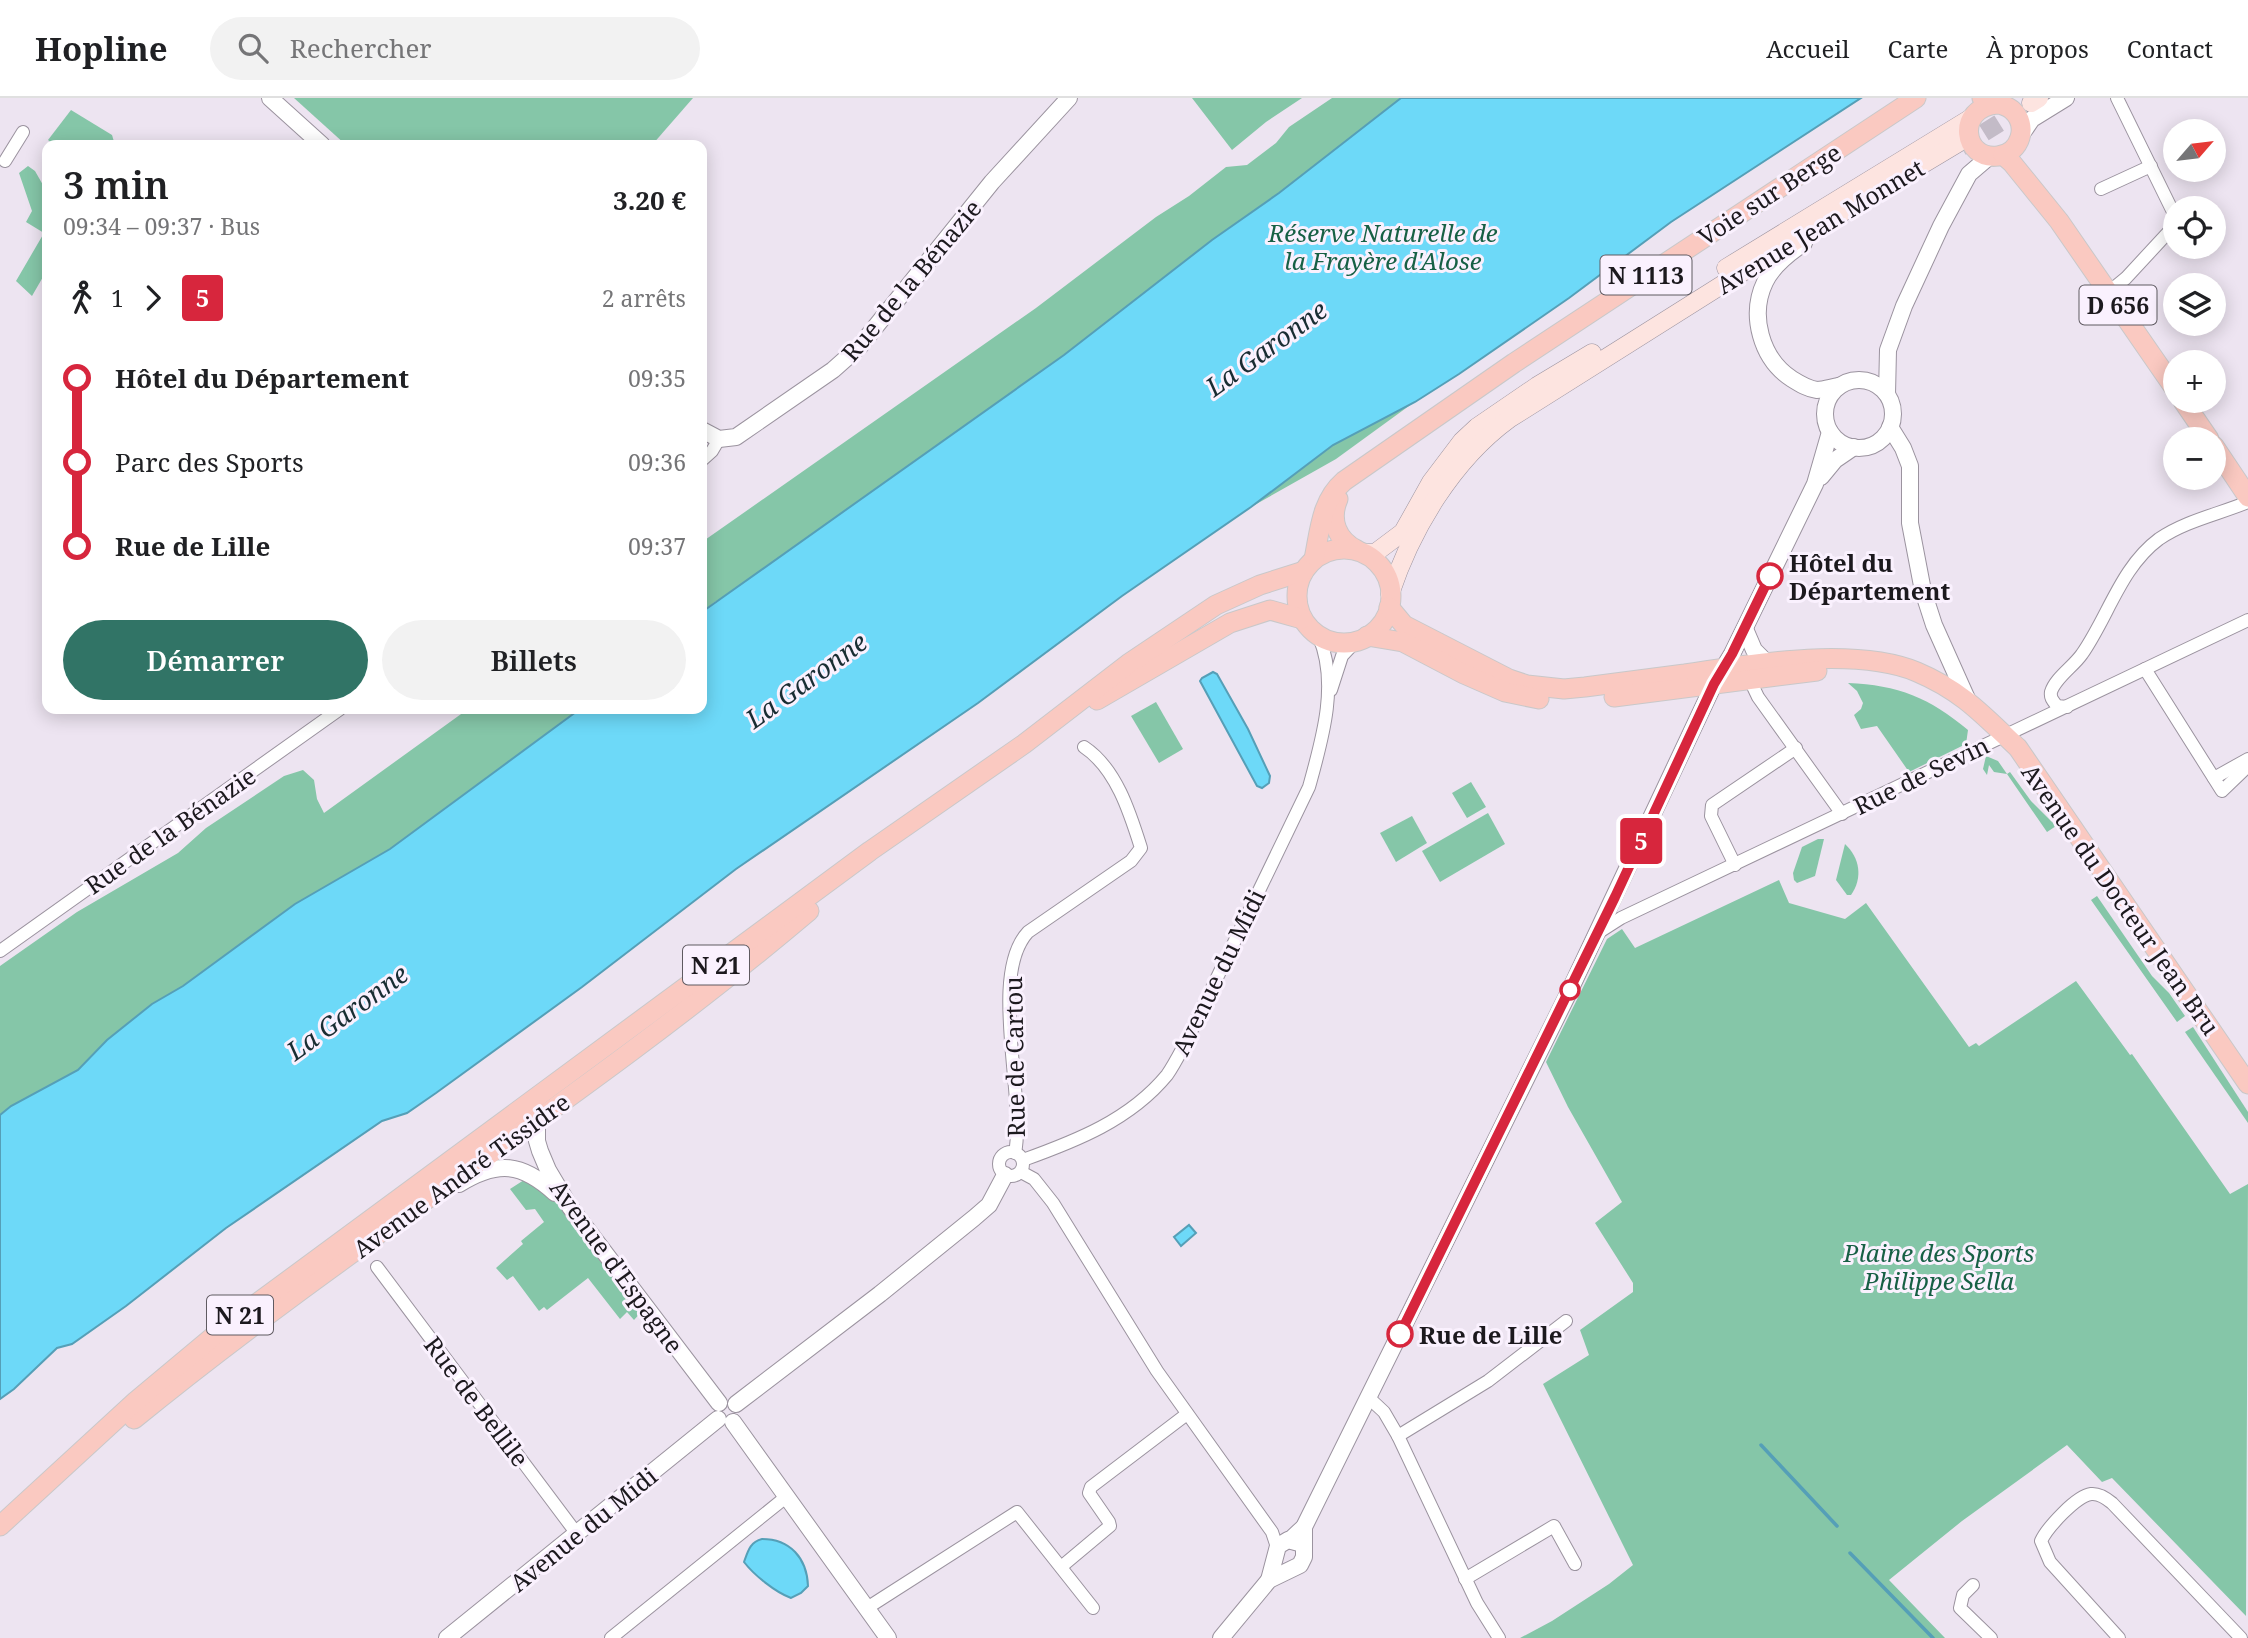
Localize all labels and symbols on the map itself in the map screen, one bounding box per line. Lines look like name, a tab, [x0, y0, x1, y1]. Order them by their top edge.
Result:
north arrow	[2163, 119, 2226, 182]
street label: Voie sur Berge	[1691, 135, 1847, 253]
street label: Avenue Jean Monnet	[1710, 151, 1930, 301]
street label: Rue de la Bénazie	[834, 192, 988, 368]
park label: Réserve Naturelle de la Frayère d'Alose	[1267, 216, 1498, 277]
road number: N 1113	[1600, 256, 1692, 294]
road number: D 656	[2080, 286, 2156, 325]
water label: La Garonne	[1197, 292, 1334, 405]
place label: Hôtel du Département	[1789, 546, 1950, 607]
marker: Hôtel du Département	[1757, 563, 1783, 589]
water label: La Garonne	[737, 624, 874, 737]
street label: Rue de Sevin	[1848, 728, 1994, 822]
street label: Avenue du Docteur Jean Bru	[2014, 757, 2228, 1041]
street label: Rue de la Bénazie	[78, 759, 262, 901]
line badge: 5	[1618, 818, 1664, 864]
street label: Avenue du Midi	[1164, 883, 1273, 1061]
road number: N 21	[683, 946, 749, 985]
water label: La Garonne	[278, 956, 415, 1069]
street label: Rue de Cartou	[996, 976, 1032, 1138]
unlabelled marker	[1560, 980, 1580, 1000]
street label: Avenue André Tissidre	[346, 1085, 576, 1265]
street label: Avenue d'Espagne	[543, 1172, 691, 1360]
park label: Plaine des Sports Philippe Sella	[1843, 1236, 2034, 1297]
road number: N 21	[207, 1296, 273, 1334]
place label: Rue de Lille	[1419, 1318, 1562, 1351]
marker: Rue de Lille	[1387, 1321, 1413, 1347]
street label: Rue de Bellile	[417, 1329, 537, 1473]
street label: Avenue du Midi	[502, 1459, 664, 1599]

